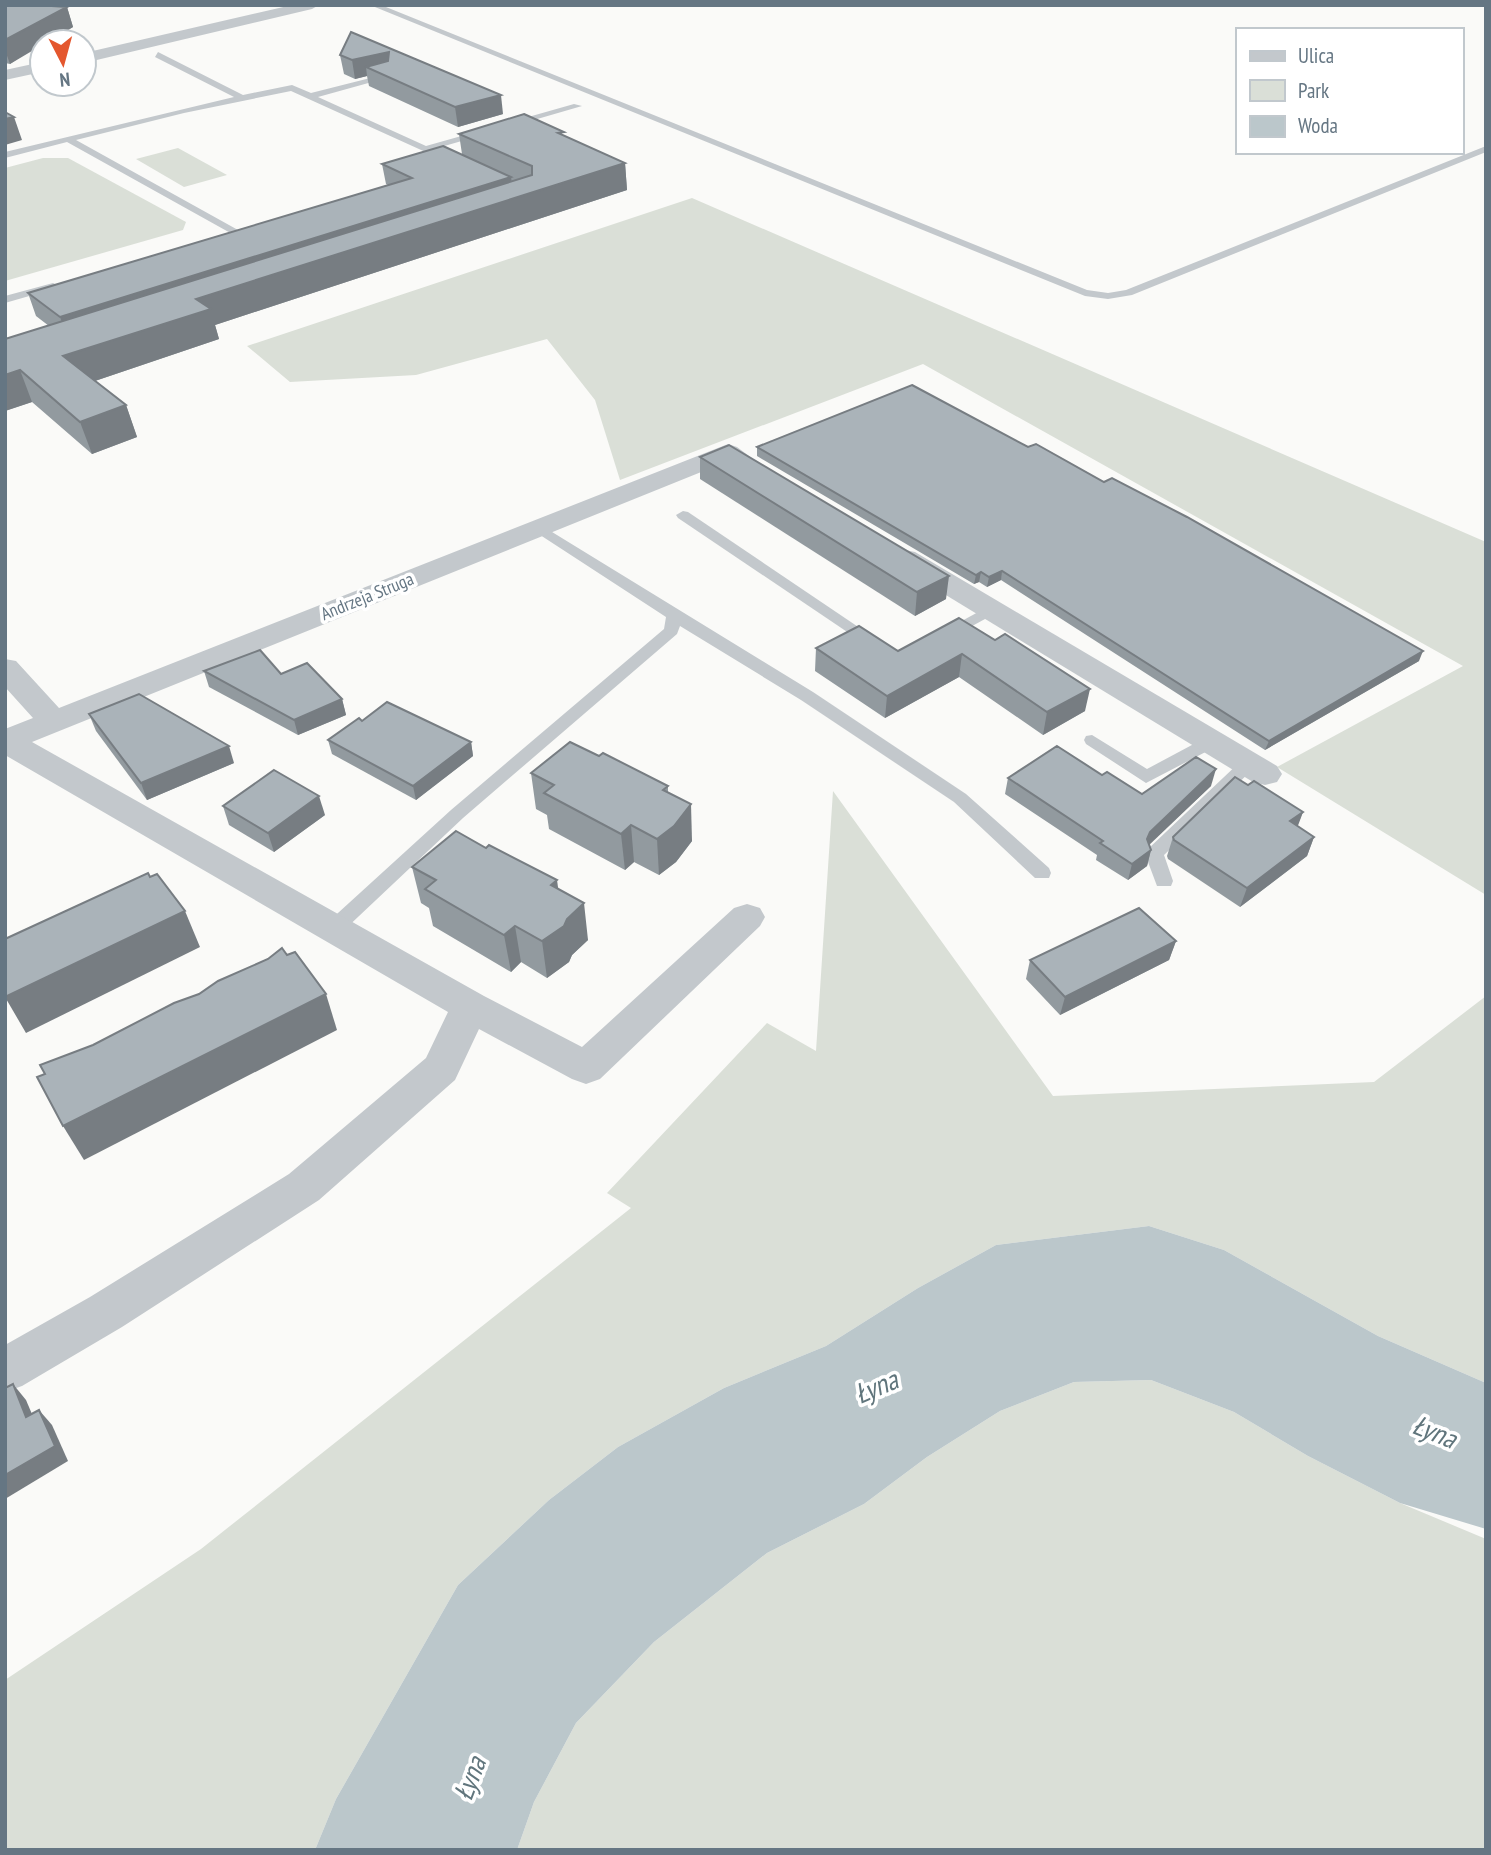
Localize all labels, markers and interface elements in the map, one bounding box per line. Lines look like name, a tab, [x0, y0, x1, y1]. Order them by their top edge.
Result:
north arrow	[28, 28, 98, 98]
legend	[1236, 28, 1463, 154]
text: Ulica	[1298, 42, 1334, 69]
text: N	[58, 67, 71, 92]
text: Park	[1298, 77, 1329, 104]
text: Woda	[1298, 112, 1338, 139]
street label: Andrzeja Struga	[317, 567, 417, 625]
water label: Łyna	[849, 1360, 905, 1412]
water label: Łyna	[1408, 1406, 1464, 1457]
water label: Łyna	[444, 1749, 495, 1805]

